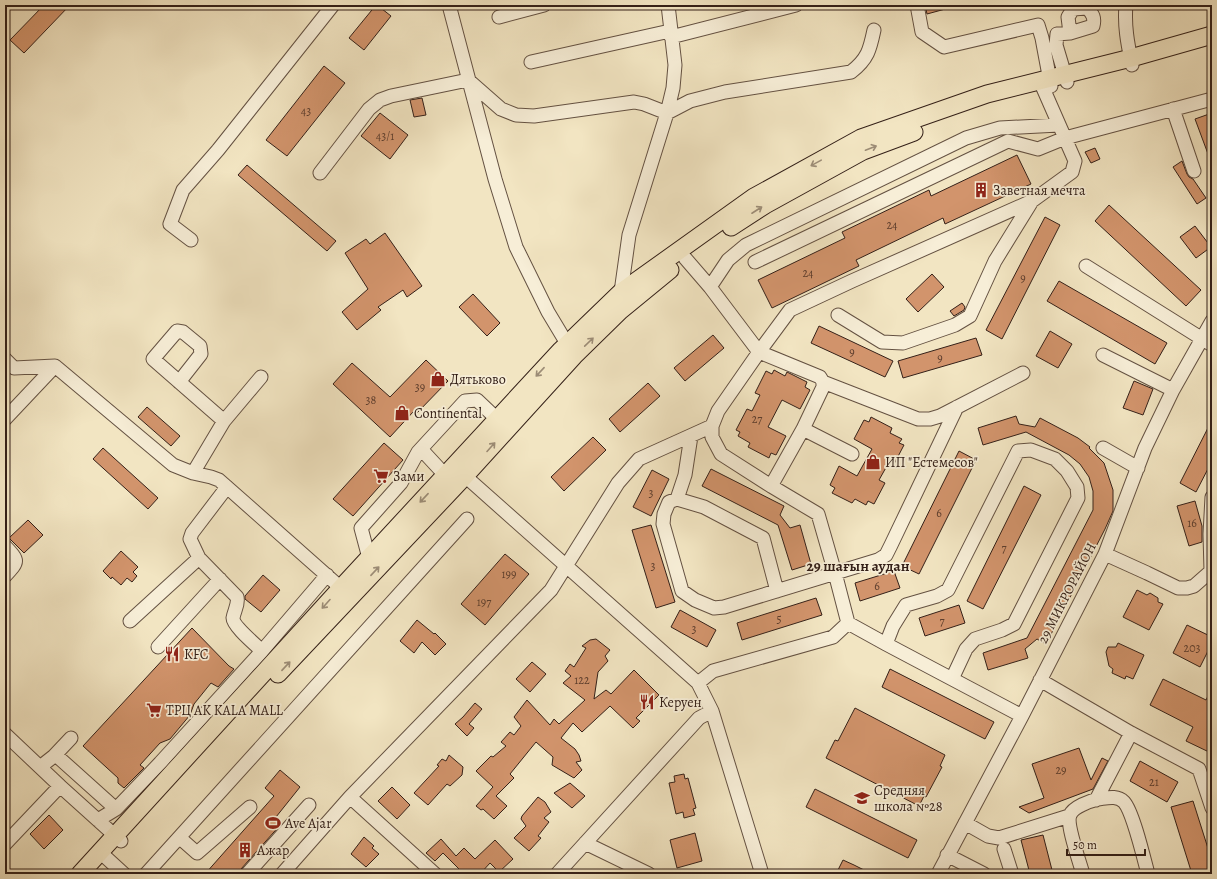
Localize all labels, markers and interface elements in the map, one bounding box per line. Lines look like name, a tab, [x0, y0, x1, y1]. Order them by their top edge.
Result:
house number: 43	[301, 103, 311, 119]
house number: 43/1	[376, 128, 394, 144]
one-way arrow	[865, 144, 877, 152]
one-way arrow	[811, 160, 823, 167]
building icon: Заветная мечта	[972, 181, 990, 199]
place label: Заветная мечта	[993, 181, 1086, 200]
one-way arrow	[751, 206, 762, 214]
house number: 24	[886, 217, 898, 233]
house number: 24	[802, 265, 814, 281]
house number: 9	[1020, 270, 1026, 286]
one-way arrow	[584, 337, 594, 347]
house number: 9	[849, 344, 855, 360]
house number: 9	[937, 350, 943, 366]
one-way arrow	[535, 367, 545, 377]
shop icon: Дятьково	[429, 370, 447, 388]
place label: Дятьково	[450, 370, 506, 389]
house number: 39	[415, 379, 425, 395]
house number: 38	[366, 392, 377, 408]
shop icon: Continental	[393, 404, 411, 422]
place label: Continental	[414, 404, 482, 423]
house number: 27	[752, 411, 763, 427]
one-way arrow	[486, 442, 496, 452]
shop icon: ИП "Естемесов"	[864, 453, 882, 471]
place label: ИП "Естемесов"	[885, 453, 978, 472]
supermarket icon: Зами	[372, 467, 390, 485]
place label: Зами	[393, 467, 424, 486]
house number: 3	[649, 485, 654, 501]
one-way arrow	[420, 493, 429, 503]
house number: 6	[936, 505, 942, 521]
house number: 16	[1187, 515, 1197, 531]
street label: 29 МИКРОРАЙОН	[1033, 539, 1101, 647]
house number: 7	[1001, 540, 1007, 556]
district label: 29 шағын аудан	[807, 556, 910, 576]
house number: 3	[651, 558, 656, 574]
one-way arrow	[371, 566, 380, 576]
house number: 199	[501, 566, 517, 582]
house number: 6	[874, 578, 880, 594]
house number: 197	[477, 594, 492, 610]
one-way arrow	[321, 599, 331, 609]
house number: 5	[776, 611, 782, 627]
house number: 7	[939, 613, 945, 629]
house number: 3	[692, 621, 697, 637]
house number: 203	[1183, 640, 1201, 656]
restaurant icon: KFC	[163, 645, 181, 663]
place label: KFC	[184, 645, 209, 664]
one-way arrow	[282, 661, 291, 671]
house number: 122	[574, 672, 590, 688]
restaurant icon: Керуен	[638, 693, 656, 711]
place label: Керуен	[659, 693, 702, 712]
supermarket icon: ТРЦ AK KALA MALL	[145, 701, 163, 719]
place label: ТРЦ AK KALA MALL	[166, 701, 284, 720]
house number: 29	[1055, 762, 1067, 778]
house number: 21	[1149, 774, 1159, 790]
place label: Средняя школа №28	[874, 781, 943, 816]
school or university icon: Средняя школа №28	[853, 789, 871, 807]
sports icon: Ave Ajar	[264, 814, 282, 832]
place label: Ave Ajar	[284, 814, 332, 833]
scale bar	[1067, 831, 1145, 857]
text: 50 m	[1073, 837, 1097, 853]
building icon: Ажар	[236, 841, 254, 859]
place label: Ажар	[256, 841, 289, 860]

